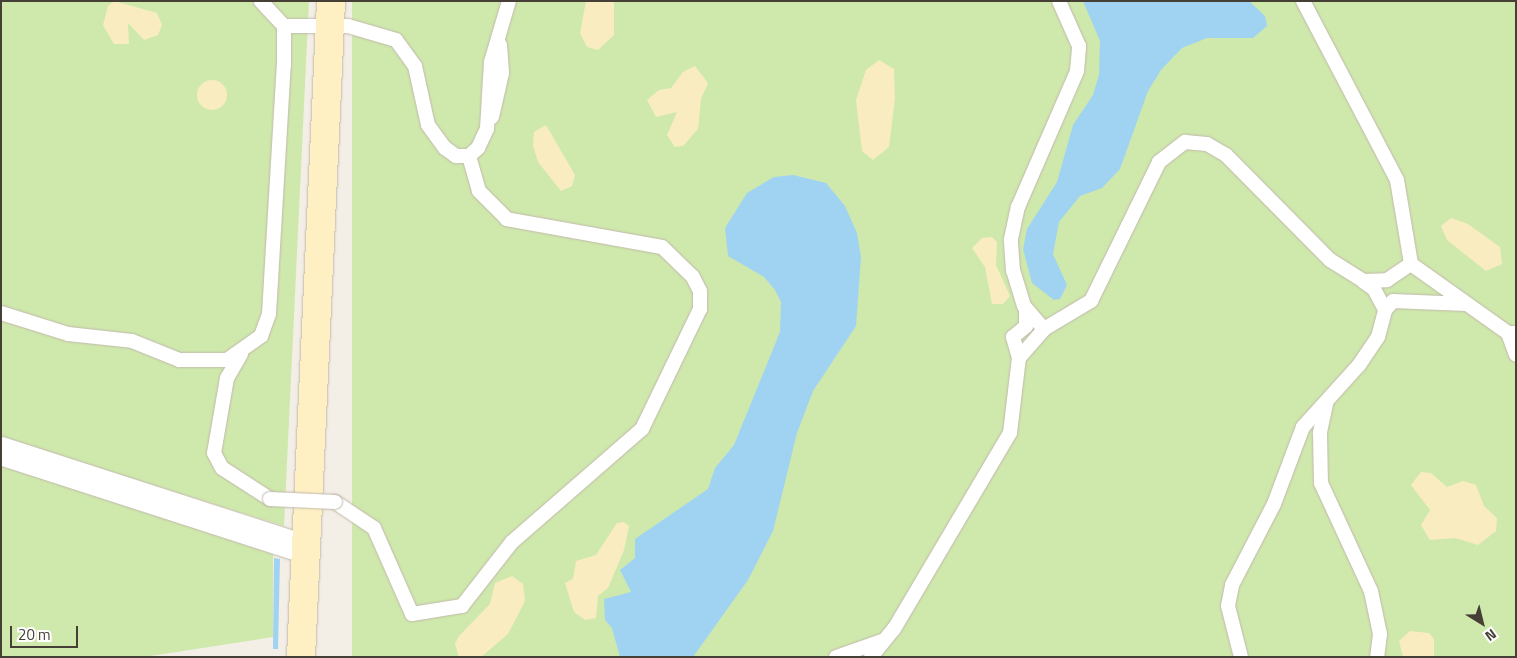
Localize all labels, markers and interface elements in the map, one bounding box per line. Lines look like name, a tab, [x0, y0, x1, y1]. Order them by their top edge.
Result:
north arrow	[1457, 598, 1507, 648]
scale bar	[12, 616, 80, 648]
text: 20 m	[18, 623, 51, 646]
text: N	[1481, 624, 1501, 647]

